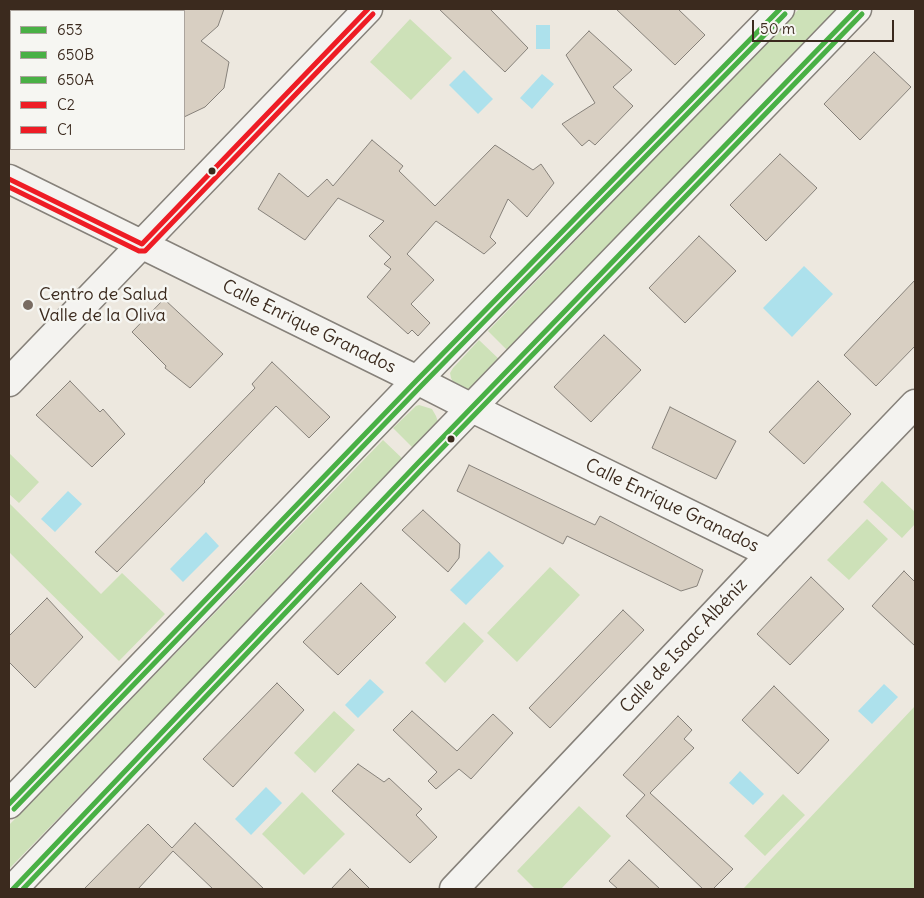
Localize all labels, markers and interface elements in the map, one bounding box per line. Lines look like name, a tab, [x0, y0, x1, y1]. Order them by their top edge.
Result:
legend	[10, 10, 185, 150]
scale bar	[754, 10, 896, 42]
text: 50 m	[760, 19, 795, 38]
text: 653	[57, 20, 83, 39]
text: 650B	[57, 45, 94, 64]
text: 650A	[57, 70, 94, 89]
text: C2	[57, 95, 75, 114]
text: C1	[57, 120, 73, 139]
unlabelled marker	[207, 166, 217, 176]
street label: Calle Enrique Granados	[219, 276, 399, 378]
place label: Centro de Salud Valle de la Oliva	[39, 284, 168, 326]
marker: Centro de Salud Valle de la Oliva	[21, 298, 35, 312]
unlabelled marker	[446, 434, 456, 444]
street label: Calle Enrique Granados	[582, 455, 762, 557]
street label: Calle de Isaac Albéniz	[616, 574, 752, 718]

